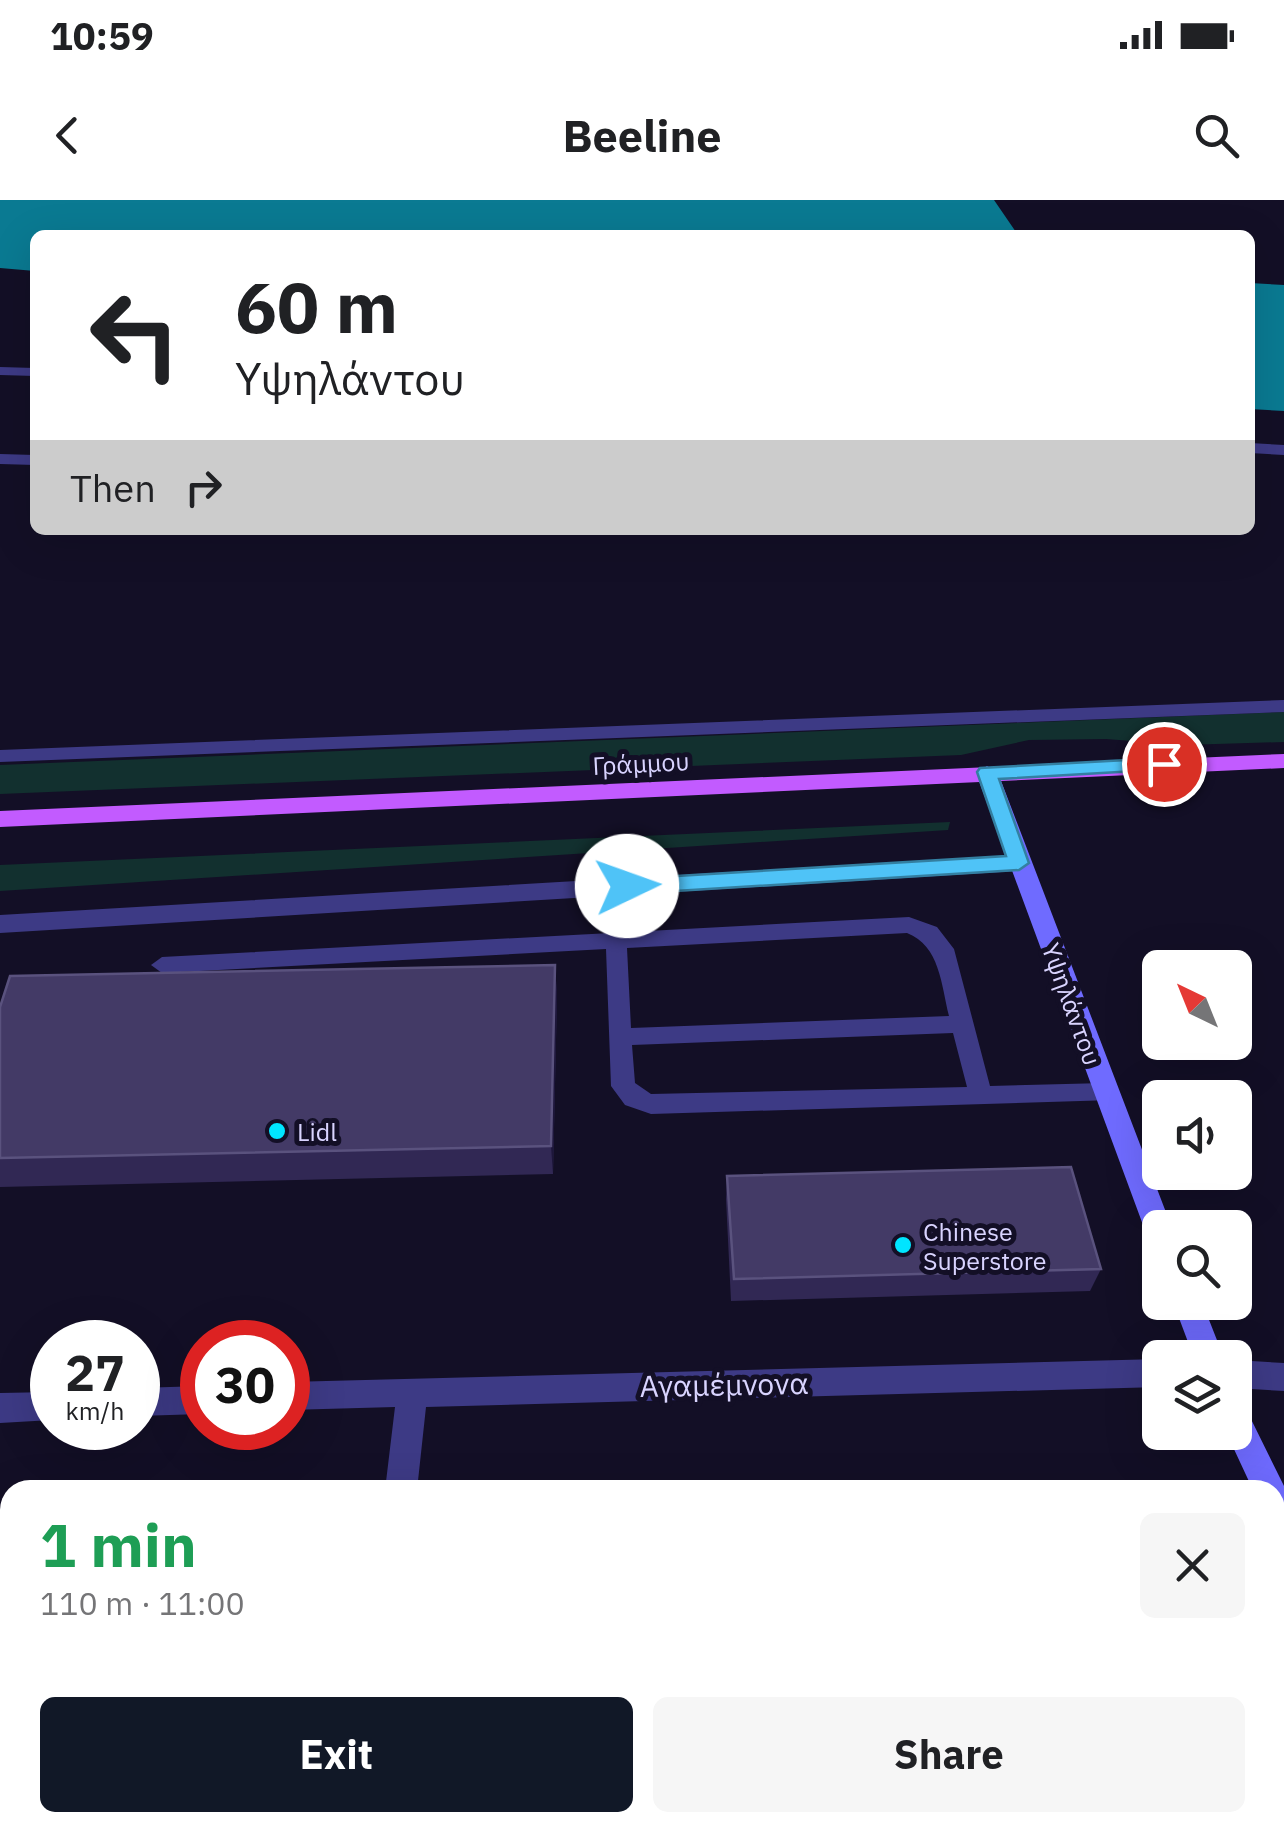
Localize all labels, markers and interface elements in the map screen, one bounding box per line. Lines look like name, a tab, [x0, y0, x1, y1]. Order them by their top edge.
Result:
text: 10:59	[50, 11, 154, 60]
text: Beeline	[562, 106, 722, 164]
icon: back	[40, 108, 95, 163]
icon: search	[1189, 108, 1244, 163]
text: 60 m	[235, 261, 398, 352]
icon: left	[70, 270, 200, 400]
text: Υψηλάντου	[235, 349, 465, 407]
icon: right	[176, 460, 231, 515]
text: Then	[70, 463, 156, 512]
pin	[1122, 722, 1207, 807]
icon: arrive	[1137, 737, 1192, 792]
street label: Γράμμου	[592, 744, 690, 782]
position arrow	[575, 834, 679, 938]
street label: Υψηλάντου	[1035, 938, 1109, 1070]
north arrow	[1142, 950, 1252, 1060]
map controls	[1142, 950, 1252, 1450]
button: sound	[1142, 1080, 1252, 1190]
place label: Lidl	[297, 1115, 337, 1148]
marker: Lidl	[266, 1120, 288, 1142]
button: search	[1142, 1210, 1252, 1320]
place label: Chinese Superstore	[923, 1215, 1047, 1277]
marker: Chinese Superstore	[892, 1234, 914, 1256]
speed limit sign: 30	[180, 1320, 310, 1450]
text: 27	[65, 1340, 125, 1405]
button: layers	[1142, 1340, 1252, 1450]
street label: Αγαμέμνονα	[639, 1363, 809, 1405]
text: km/h	[66, 1394, 124, 1427]
text: 1 min	[40, 1505, 197, 1584]
button: close	[1140, 1513, 1245, 1618]
text: 110 m · 11:00	[40, 1582, 245, 1624]
button: Exit	[40, 1697, 633, 1812]
button: Share	[653, 1697, 1245, 1812]

